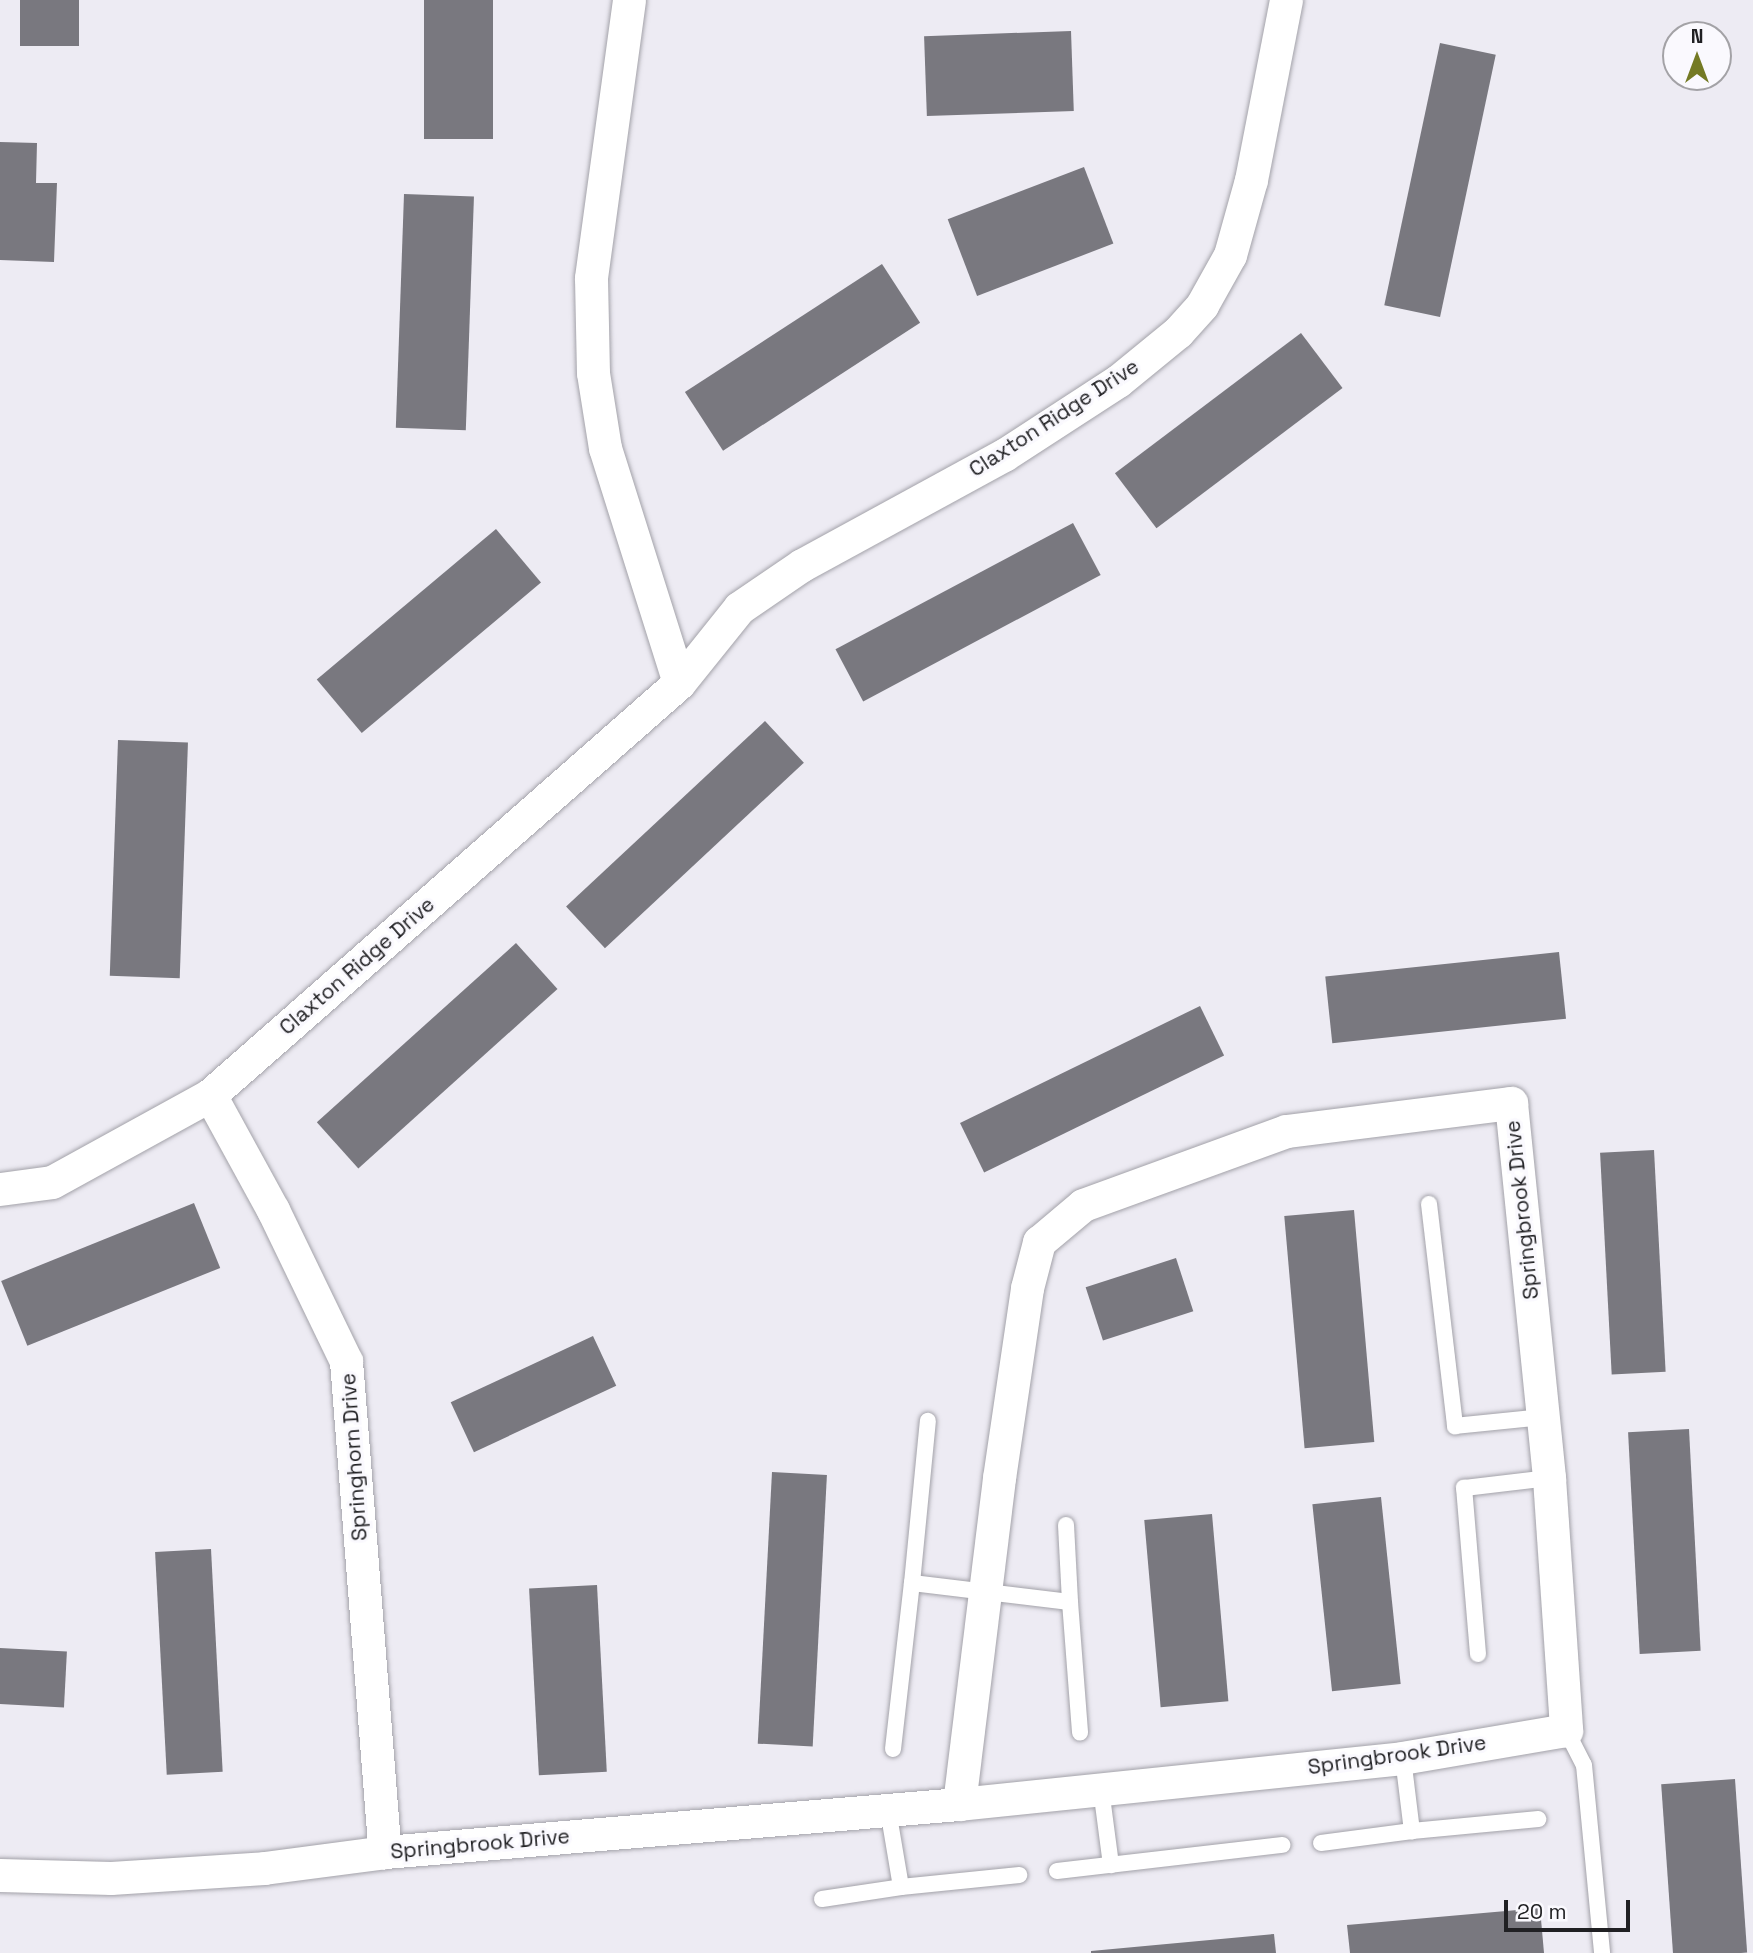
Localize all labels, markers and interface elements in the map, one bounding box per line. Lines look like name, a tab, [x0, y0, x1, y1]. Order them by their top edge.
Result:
north arrow	[1662, 21, 1732, 91]
text: N	[1691, 24, 1703, 49]
street label: Claxton Ridge Drive	[964, 354, 1144, 482]
street label: Claxton Ridge Drive	[274, 892, 440, 1040]
street label: Springbrook Drive	[1500, 1119, 1544, 1301]
street label: Springhorn Drive	[336, 1372, 372, 1542]
street label: Springbrook Drive	[1306, 1730, 1488, 1780]
street label: Springbrook Drive	[389, 1824, 571, 1864]
scale bar	[1508, 1886, 1634, 1930]
text: 20 m	[1517, 1898, 1567, 1925]

